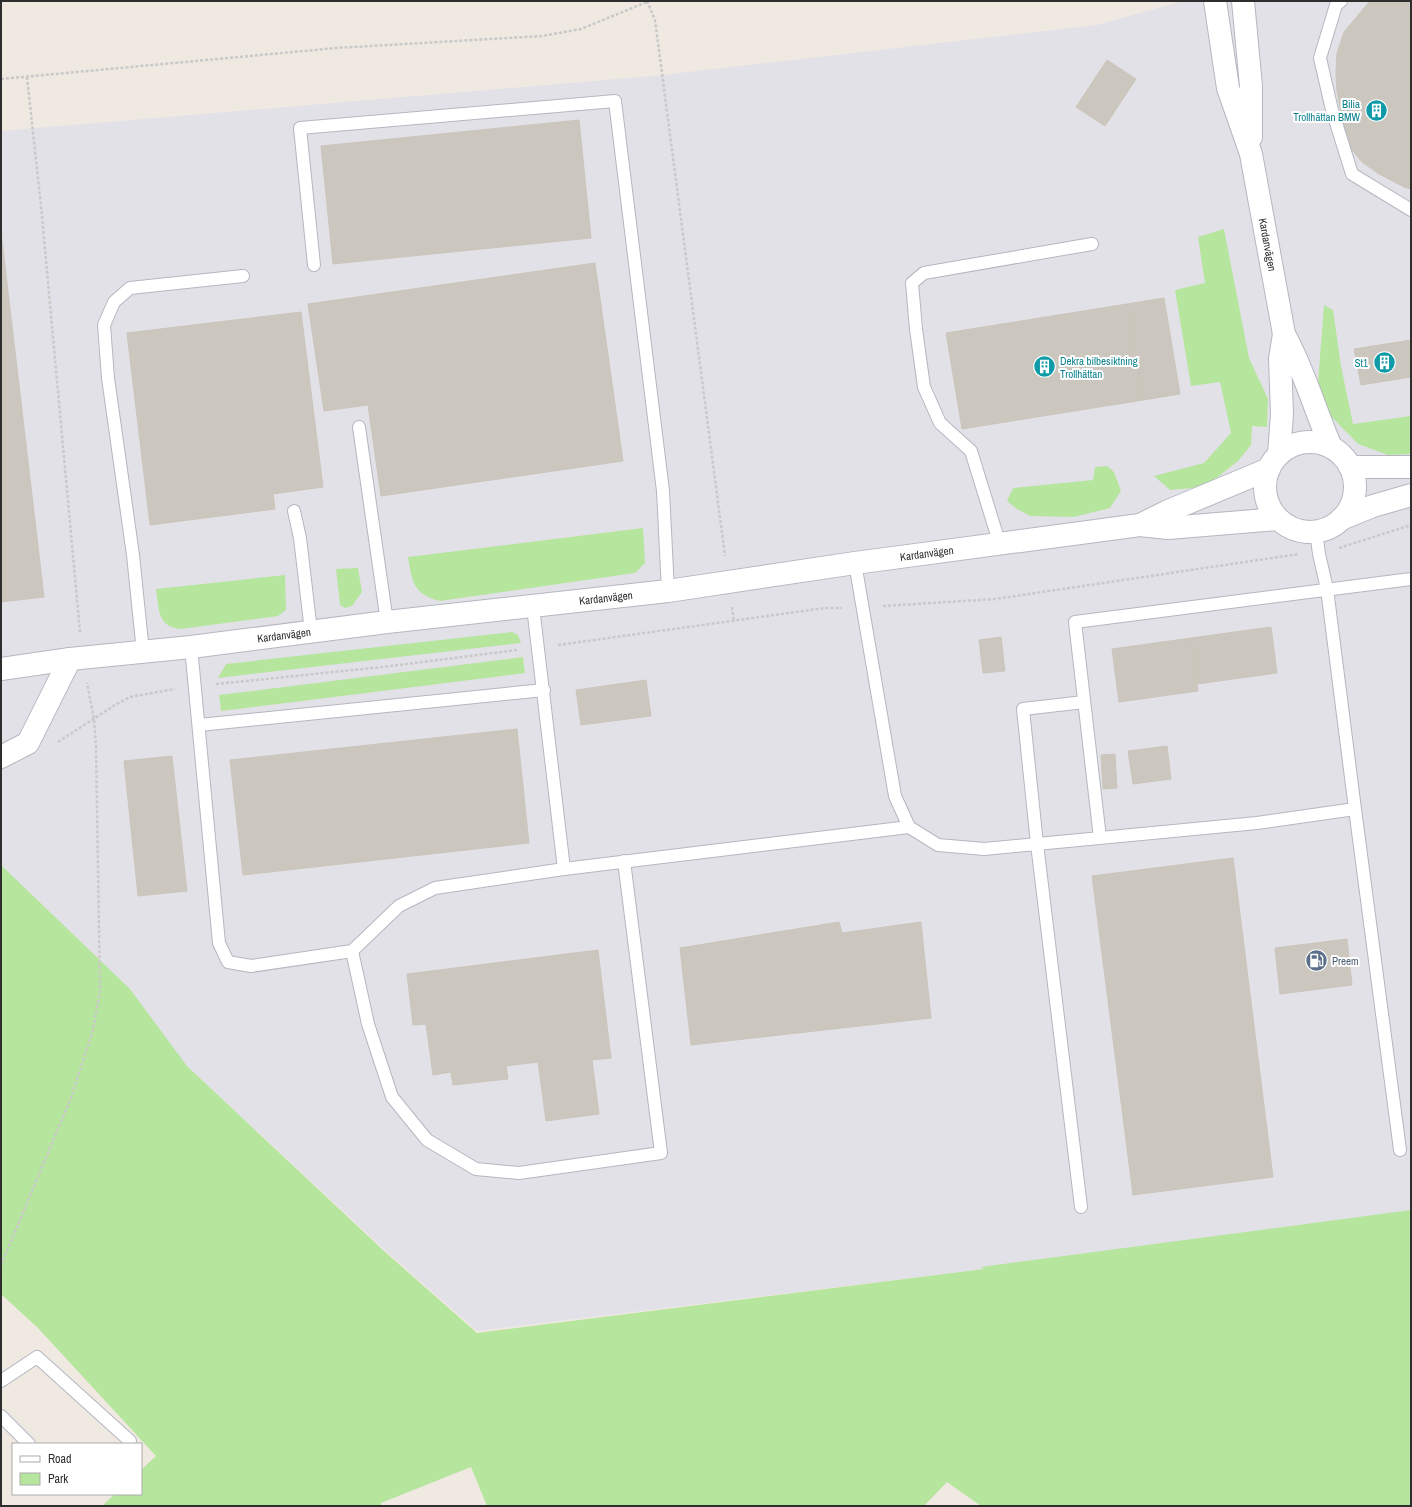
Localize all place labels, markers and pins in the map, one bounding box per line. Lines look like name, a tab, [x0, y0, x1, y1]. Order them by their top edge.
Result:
place label: Bilia Trollhättan BMW	[1293, 97, 1360, 124]
building icon: Bilia Trollhättan BMW	[1363, 97, 1389, 123]
building icon: St1	[1371, 350, 1397, 376]
building icon: Dekra bilbesiktning Trollhättan	[1031, 354, 1057, 380]
place label: Dekra bilbesiktning Trollhättan	[1060, 354, 1138, 381]
place label: St1	[1354, 356, 1368, 370]
fuel station icon: Preem	[1303, 948, 1329, 974]
place label: Preem	[1332, 954, 1359, 968]

